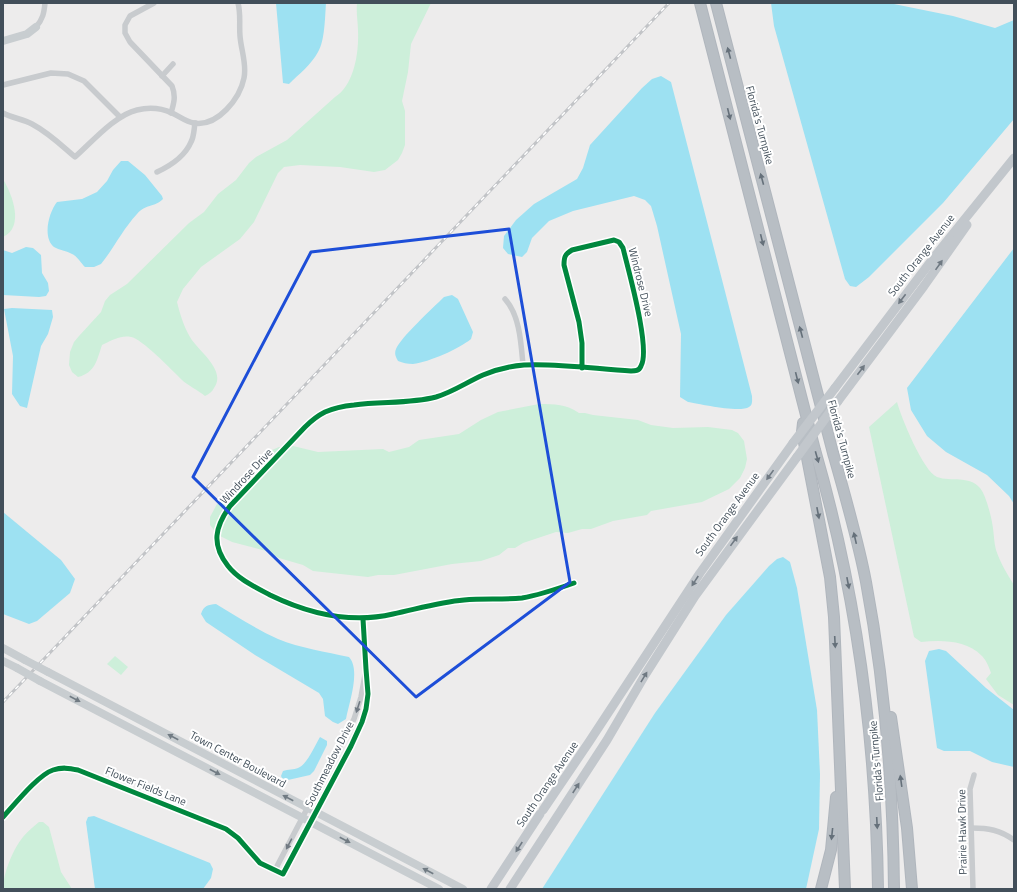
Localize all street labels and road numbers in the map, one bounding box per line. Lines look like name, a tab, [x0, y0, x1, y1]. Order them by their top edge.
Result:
street label: Florida's Turnpike	[742, 84, 778, 166]
street label: South Orange Avenue	[884, 210, 958, 299]
street label: Windrose Drive	[625, 246, 657, 319]
street label: Florida's Turnpike	[824, 398, 860, 480]
street label: Windrose Drive	[216, 444, 276, 507]
street label: South Orange Avenue	[691, 468, 763, 559]
street label: Southmeadow Drive	[301, 718, 358, 810]
street label: Florida's Turnpike	[864, 720, 887, 802]
street label: Town Center Boulevard	[187, 727, 289, 791]
street label: South Orange Avenue	[512, 738, 582, 830]
street label: Flower Fields Lane	[103, 762, 189, 810]
street label: Prairie Hawk Drive	[953, 789, 971, 875]

